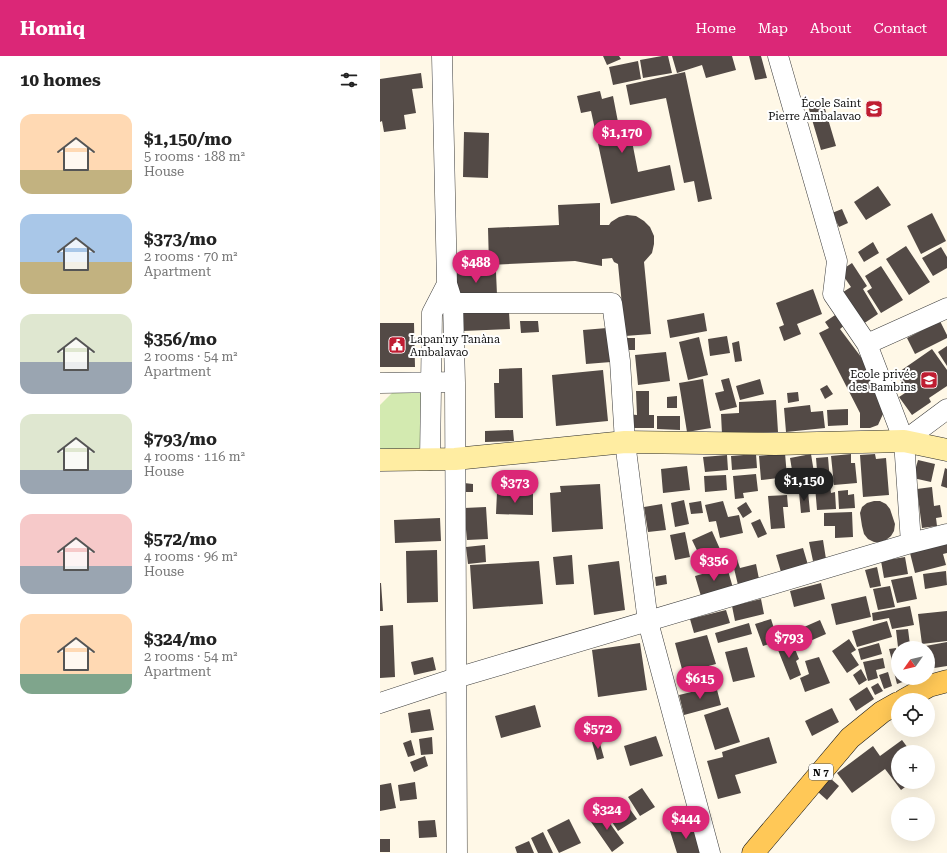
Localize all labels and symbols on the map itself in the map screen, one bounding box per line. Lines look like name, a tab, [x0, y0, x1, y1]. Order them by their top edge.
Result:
place label: École Saint Pierre Ambalavao	[768, 96, 861, 123]
school or university icon: École Saint Pierre Ambalavao	[864, 99, 884, 119]
pin: $1,170	[589, 120, 655, 154]
pin: $488	[452, 250, 500, 284]
place label: Lapan'ny Tanàna Ambalavao	[410, 333, 500, 359]
public building icon: Lapan'ny Tanàna Ambalavao	[387, 335, 407, 355]
place label: Ecole privée des Bambins	[849, 368, 916, 394]
school or university icon: Ecole privée des Bambins	[919, 370, 939, 390]
pin: $1,150	[771, 468, 837, 502]
pin: $373	[491, 470, 539, 504]
pin: $356	[690, 548, 738, 582]
pin: $793	[765, 625, 813, 659]
north arrow	[891, 641, 935, 685]
pin: $615	[676, 666, 724, 700]
pin: $572	[574, 716, 622, 750]
road number: N 7	[809, 764, 833, 780]
pin: $324	[583, 797, 631, 831]
pin: $444	[662, 806, 710, 840]

